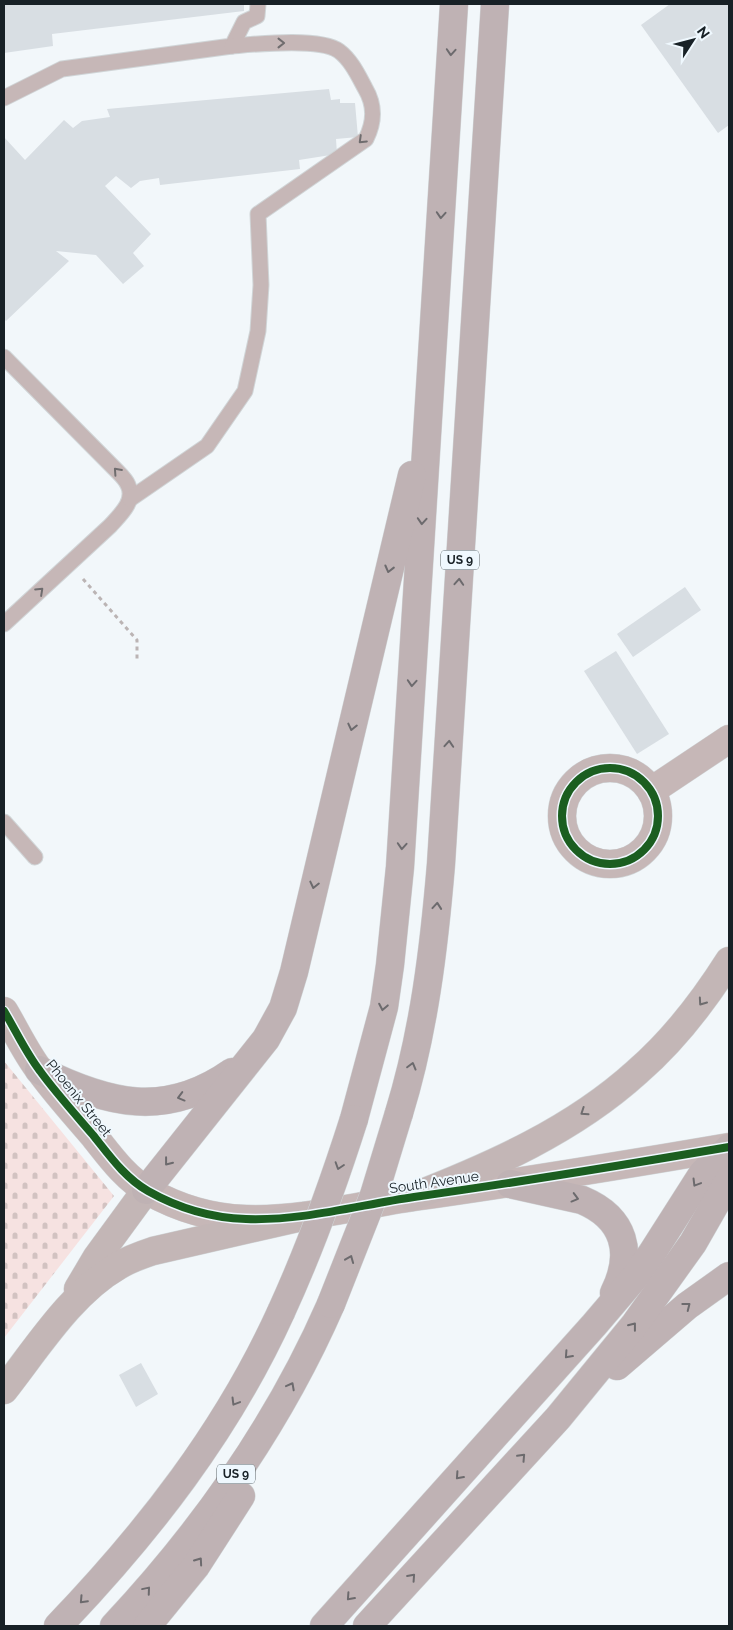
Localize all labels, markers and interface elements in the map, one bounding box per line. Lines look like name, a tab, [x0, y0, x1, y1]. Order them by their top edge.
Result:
north arrow	[668, 15, 718, 65]
text: N	[694, 23, 713, 41]
one-way arrow	[278, 38, 285, 48]
one-way arrow	[446, 49, 457, 57]
one-way arrow	[359, 134, 368, 143]
one-way arrow	[436, 211, 447, 219]
one-way arrow	[114, 467, 123, 476]
one-way arrow	[416, 518, 427, 526]
road number: US 9	[441, 550, 479, 570]
one-way arrow	[384, 565, 395, 574]
one-way arrow	[454, 578, 465, 586]
one-way arrow	[34, 588, 43, 597]
one-way arrow	[406, 680, 417, 688]
one-way arrow	[347, 723, 358, 732]
one-way arrow	[444, 740, 455, 748]
one-way arrow	[396, 842, 407, 850]
one-way arrow	[309, 881, 320, 890]
one-way arrow	[432, 902, 443, 910]
one-way arrow	[699, 996, 708, 1005]
one-way arrow	[378, 1003, 389, 1011]
street label: Phoenix Street	[43, 1056, 115, 1140]
one-way arrow	[406, 1062, 417, 1071]
one-way arrow	[177, 1091, 186, 1102]
one-way arrow	[581, 1106, 590, 1116]
one-way arrow	[166, 1156, 174, 1165]
one-way arrow	[335, 1161, 345, 1169]
street label: South Avenue	[388, 1168, 480, 1196]
one-way arrow	[693, 1178, 703, 1187]
one-way arrow	[570, 1193, 578, 1203]
one-way arrow	[344, 1255, 354, 1264]
one-way arrow	[681, 1304, 690, 1312]
one-way arrow	[627, 1323, 635, 1332]
one-way arrow	[565, 1350, 574, 1359]
one-way arrow	[285, 1382, 295, 1391]
one-way arrow	[231, 1396, 241, 1405]
one-way arrow	[516, 1454, 525, 1463]
road number: US 9	[217, 1465, 255, 1484]
one-way arrow	[456, 1471, 465, 1480]
one-way arrow	[193, 1557, 202, 1567]
one-way arrow	[406, 1574, 415, 1583]
one-way arrow	[141, 1587, 150, 1596]
one-way arrow	[347, 1591, 356, 1600]
one-way arrow	[80, 1594, 89, 1603]

